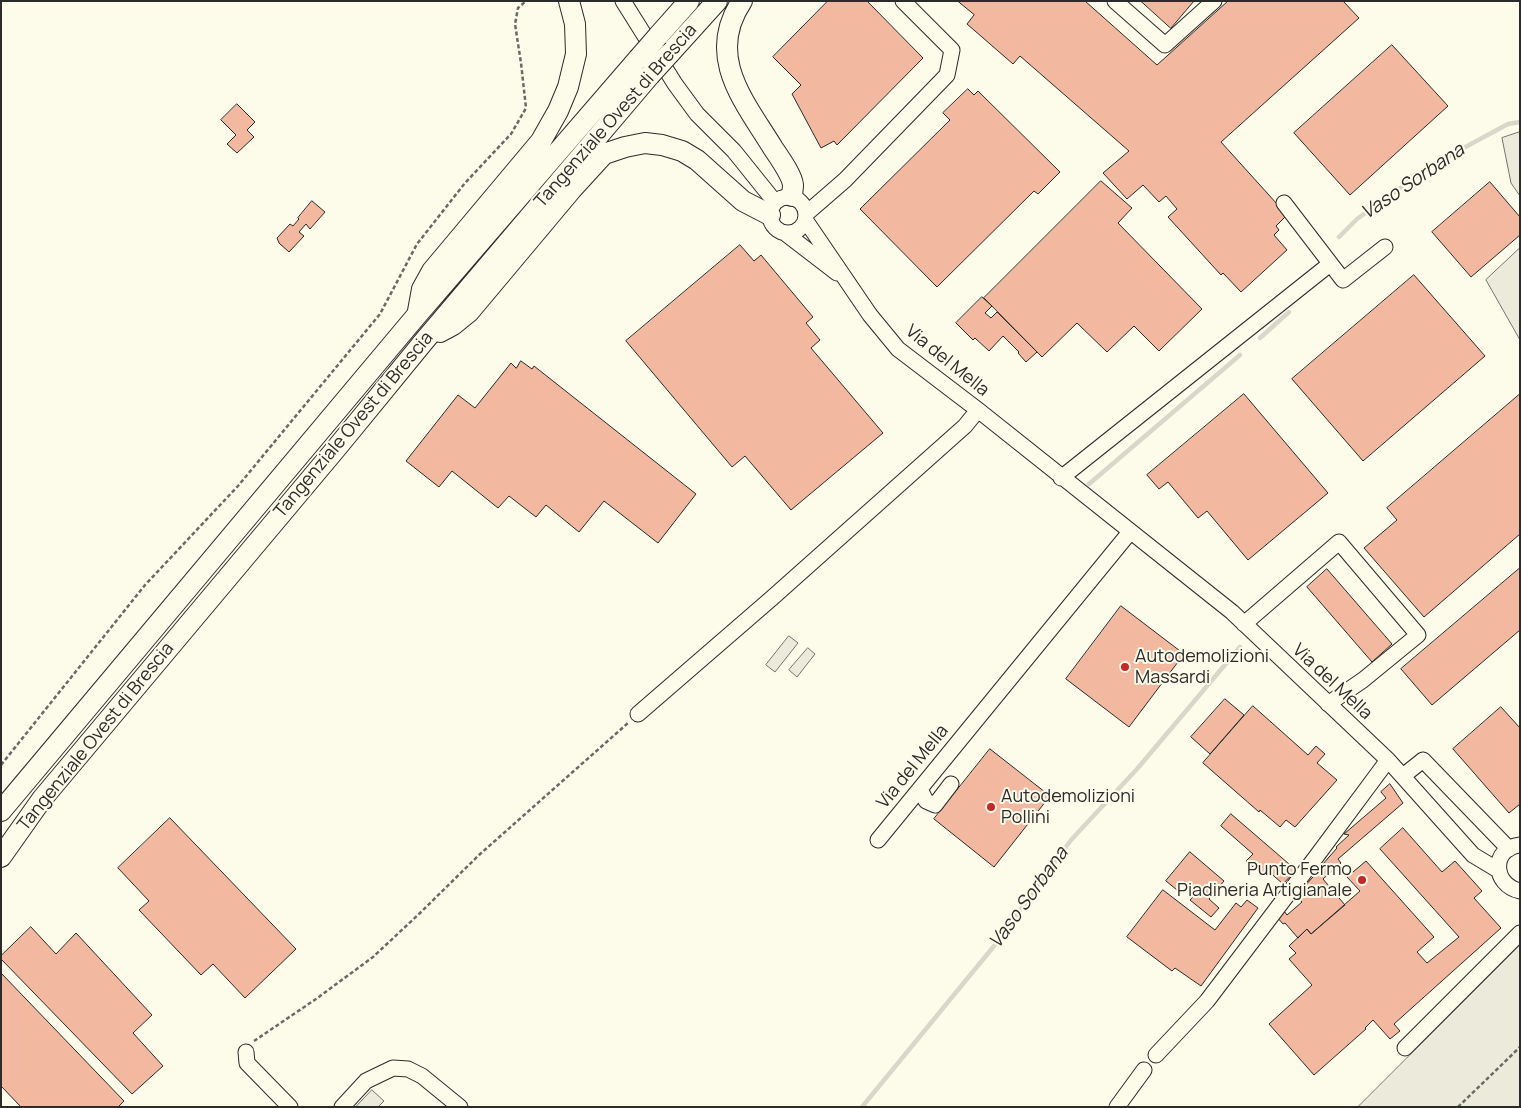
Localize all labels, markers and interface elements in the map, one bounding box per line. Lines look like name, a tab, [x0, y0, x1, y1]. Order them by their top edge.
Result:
street label: Tangenziale Ovest di Brescia	[530, 20, 702, 212]
water label: Vaso Sorbana	[1357, 139, 1469, 225]
street label: Via del Mella	[901, 321, 993, 401]
street label: Tangenziale Ovest di Brescia	[270, 328, 438, 522]
street label: Tangenziale Ovest di Brescia	[13, 638, 179, 836]
street label: Via del Mella	[1288, 640, 1376, 724]
place label: Autodemolizioni Massardi	[1135, 646, 1269, 689]
marker: Autodemolizioni Massardi	[1119, 661, 1131, 673]
street label: Via del Mella	[873, 721, 953, 813]
place label: Autodemolizioni Pollini	[1001, 786, 1135, 829]
marker: Autodemolizioni Pollini	[985, 801, 997, 813]
water label: Vaso Sorbana	[985, 843, 1073, 953]
place label: Punto Fermo Piadineria Artigianale	[1177, 859, 1352, 902]
marker: Punto Fermo Piadineria Artigianale	[1356, 874, 1368, 886]

